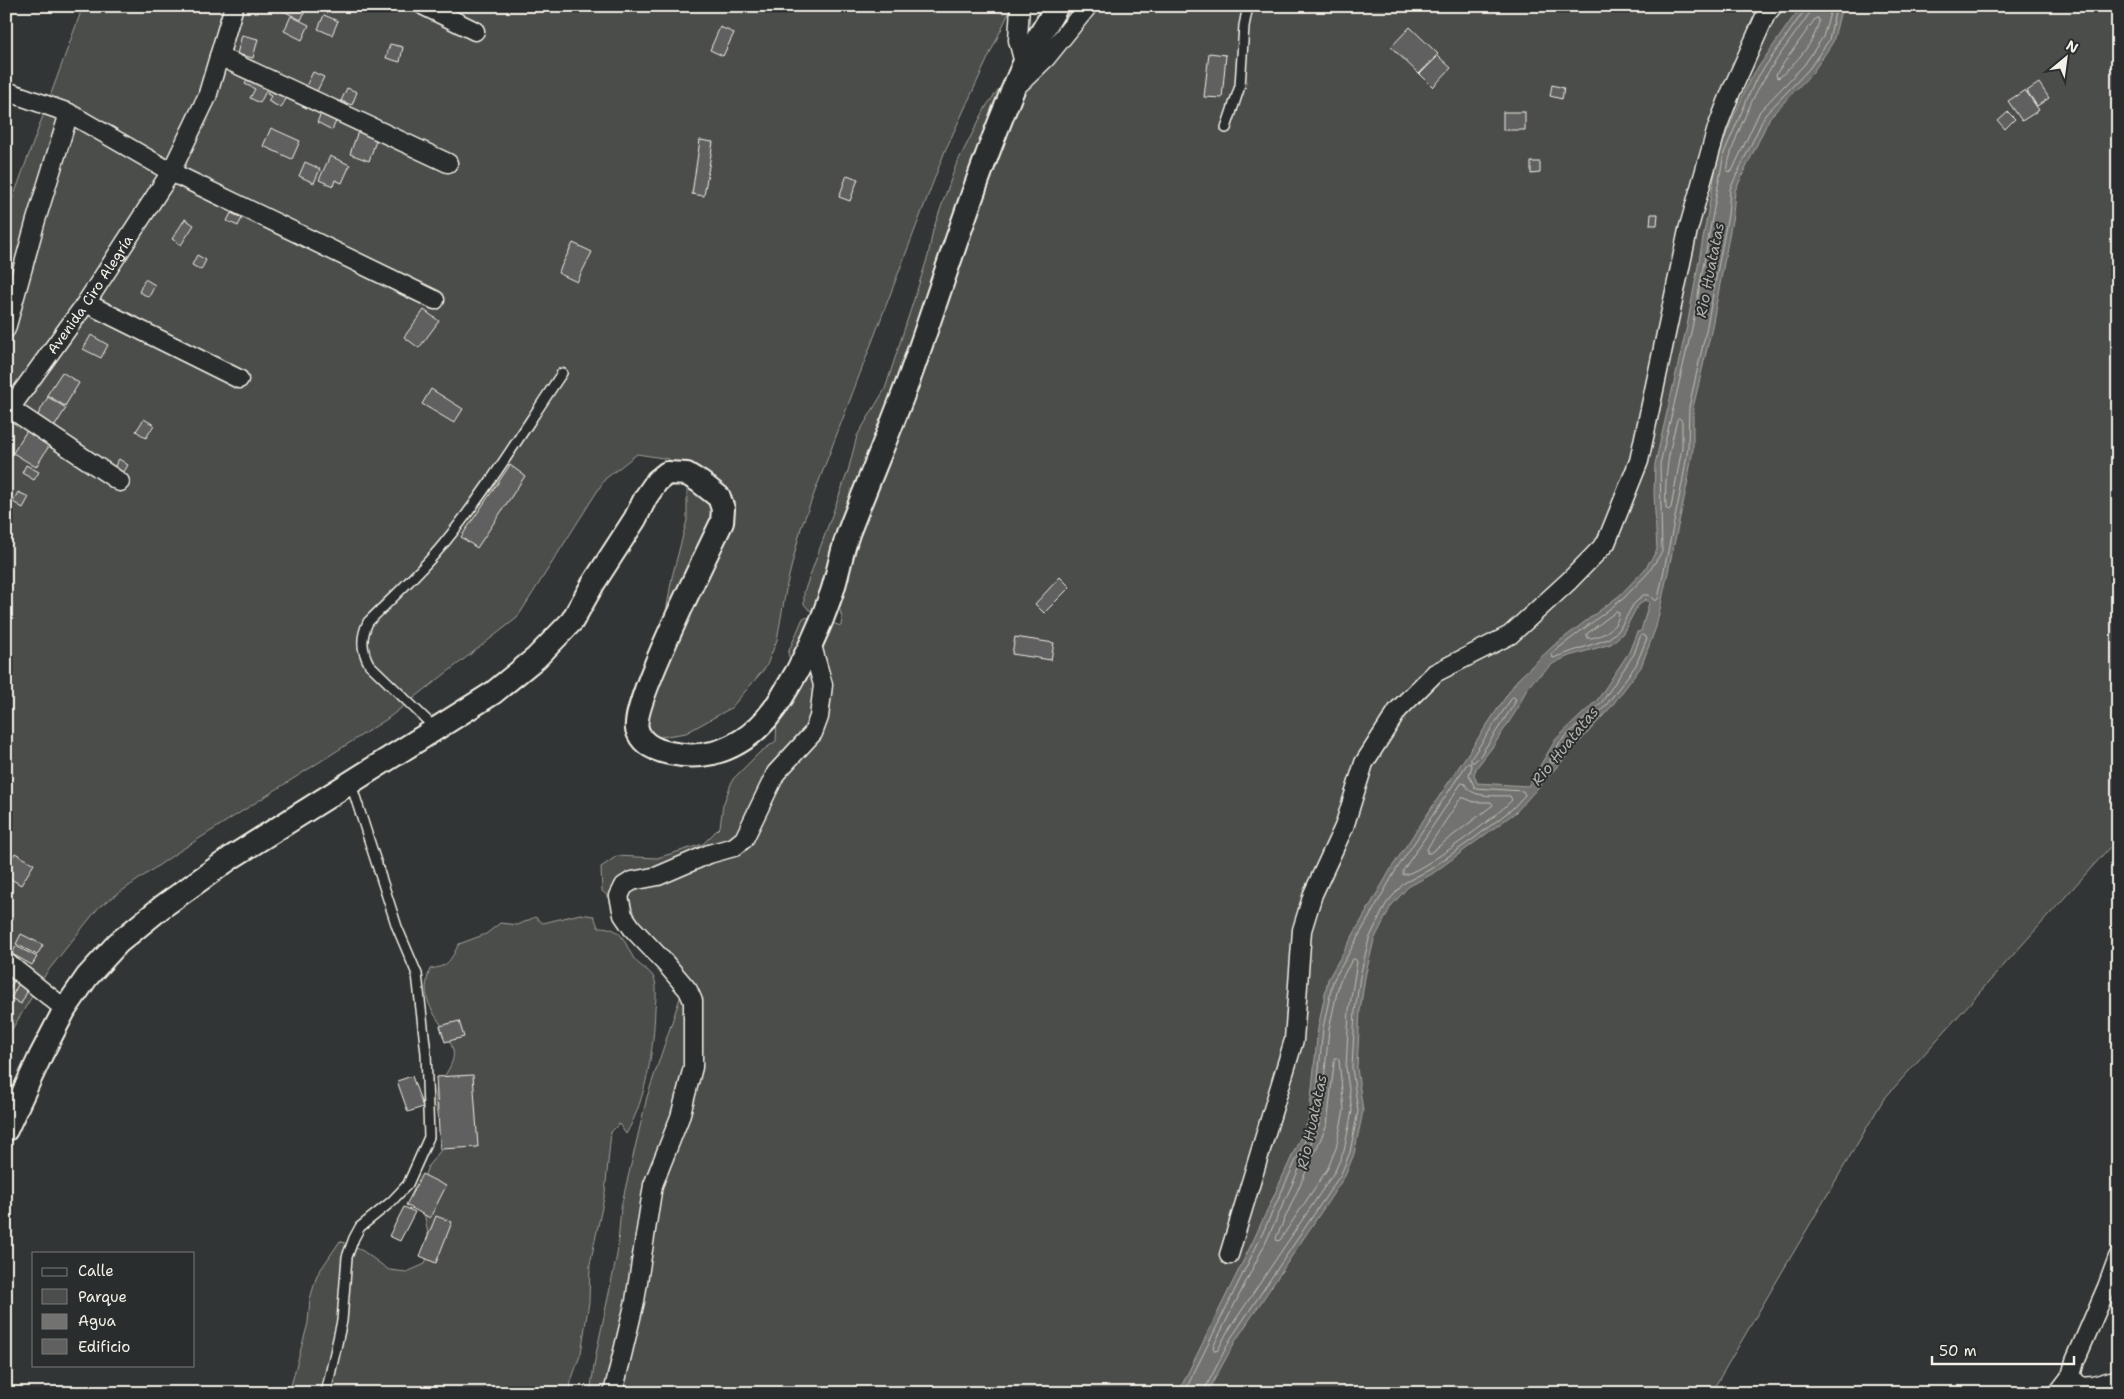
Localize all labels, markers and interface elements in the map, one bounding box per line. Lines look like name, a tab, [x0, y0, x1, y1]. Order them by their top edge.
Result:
north arrow	[2042, 32, 2092, 82]
text: N	[2063, 36, 2082, 57]
water label: Rio Huatatas	[1691, 221, 1729, 319]
street label: Avenida Ciro Alegría	[43, 231, 137, 358]
water label: Rio Huatatas	[1527, 702, 1603, 790]
water label: Rio Huatatas	[1292, 1073, 1332, 1171]
legend	[32, 1252, 195, 1366]
text: Calle	[78, 1261, 114, 1281]
text: Parque	[78, 1287, 127, 1307]
text: Agua	[78, 1311, 117, 1331]
scale bar	[1932, 1334, 2074, 1366]
text: Edificio	[78, 1337, 130, 1357]
text: 50 m	[1939, 1341, 1977, 1361]

